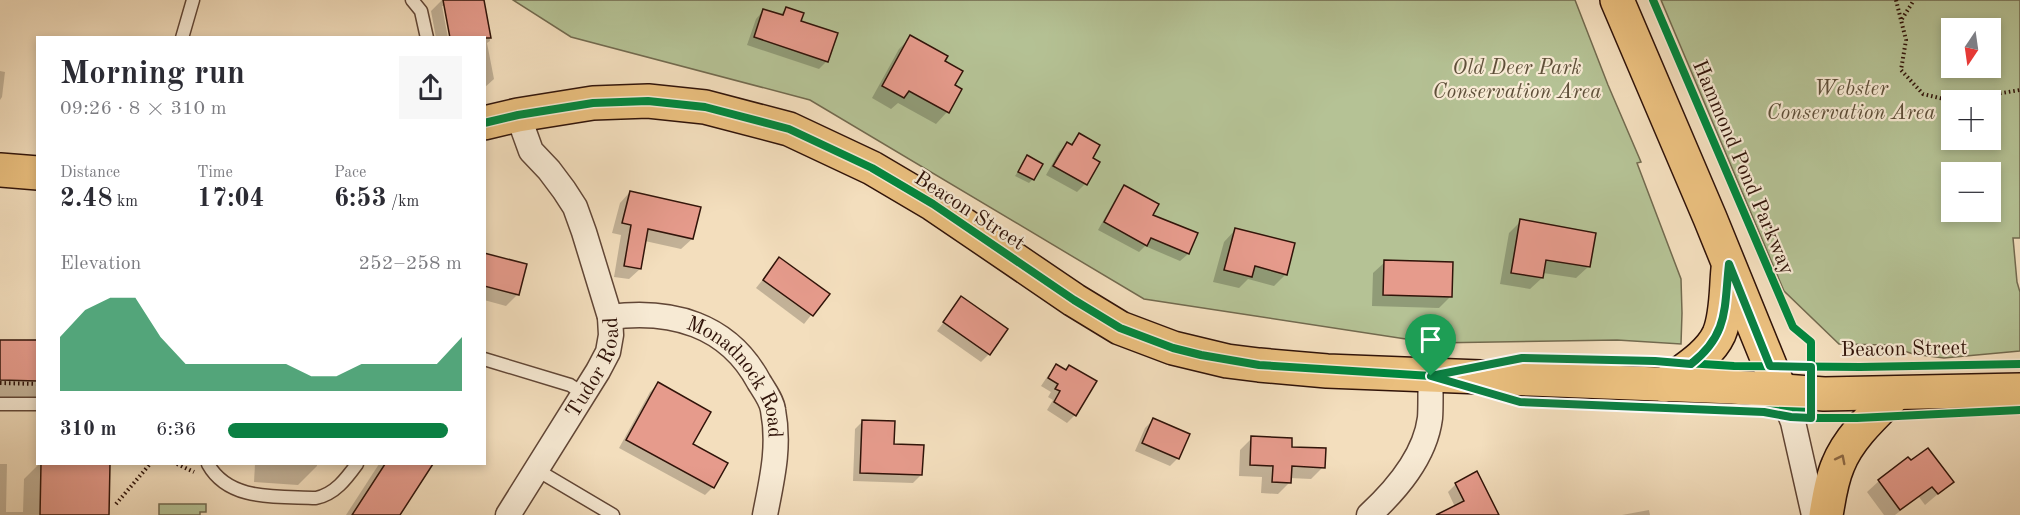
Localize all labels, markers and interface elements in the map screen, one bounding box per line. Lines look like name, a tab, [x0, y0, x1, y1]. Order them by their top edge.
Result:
north arrow	[1941, 18, 2001, 78]
map controls	[1941, 18, 2001, 222]
button: share	[399, 56, 462, 119]
street label: Hammond Pond Parkway	[1688, 57, 1797, 278]
text: Morning run	[60, 58, 245, 91]
park label: Old Deer Park Conservation Area	[1433, 58, 1601, 103]
park label: Webster Conservation Area	[1767, 79, 1935, 124]
button: +	[1941, 90, 2001, 150]
text: 09:26 · 8 × 310 m	[60, 99, 227, 119]
button: −	[1941, 162, 2001, 222]
text: Distance	[60, 165, 120, 181]
text: Time	[197, 165, 233, 181]
text: Pace	[334, 165, 366, 181]
street label: Beacon Street	[910, 168, 1028, 255]
text: 2.48	[60, 186, 113, 212]
text: 17:04	[197, 186, 265, 212]
text: 6:53	[334, 186, 387, 212]
text: km	[113, 194, 138, 210]
text: /km	[387, 194, 419, 210]
text: Elevation	[60, 254, 141, 274]
text: 252–258 m	[359, 254, 462, 274]
street label: Monadnock Road	[683, 313, 785, 438]
pin	[1405, 314, 1456, 376]
street label: Tudor Road	[563, 316, 623, 422]
icon: arrive	[1414, 323, 1447, 356]
street label: Beacon Street	[1840, 338, 1968, 361]
text: 310 m	[60, 420, 116, 440]
text: 6:36	[156, 420, 196, 440]
one-way arrow	[1834, 455, 1845, 465]

